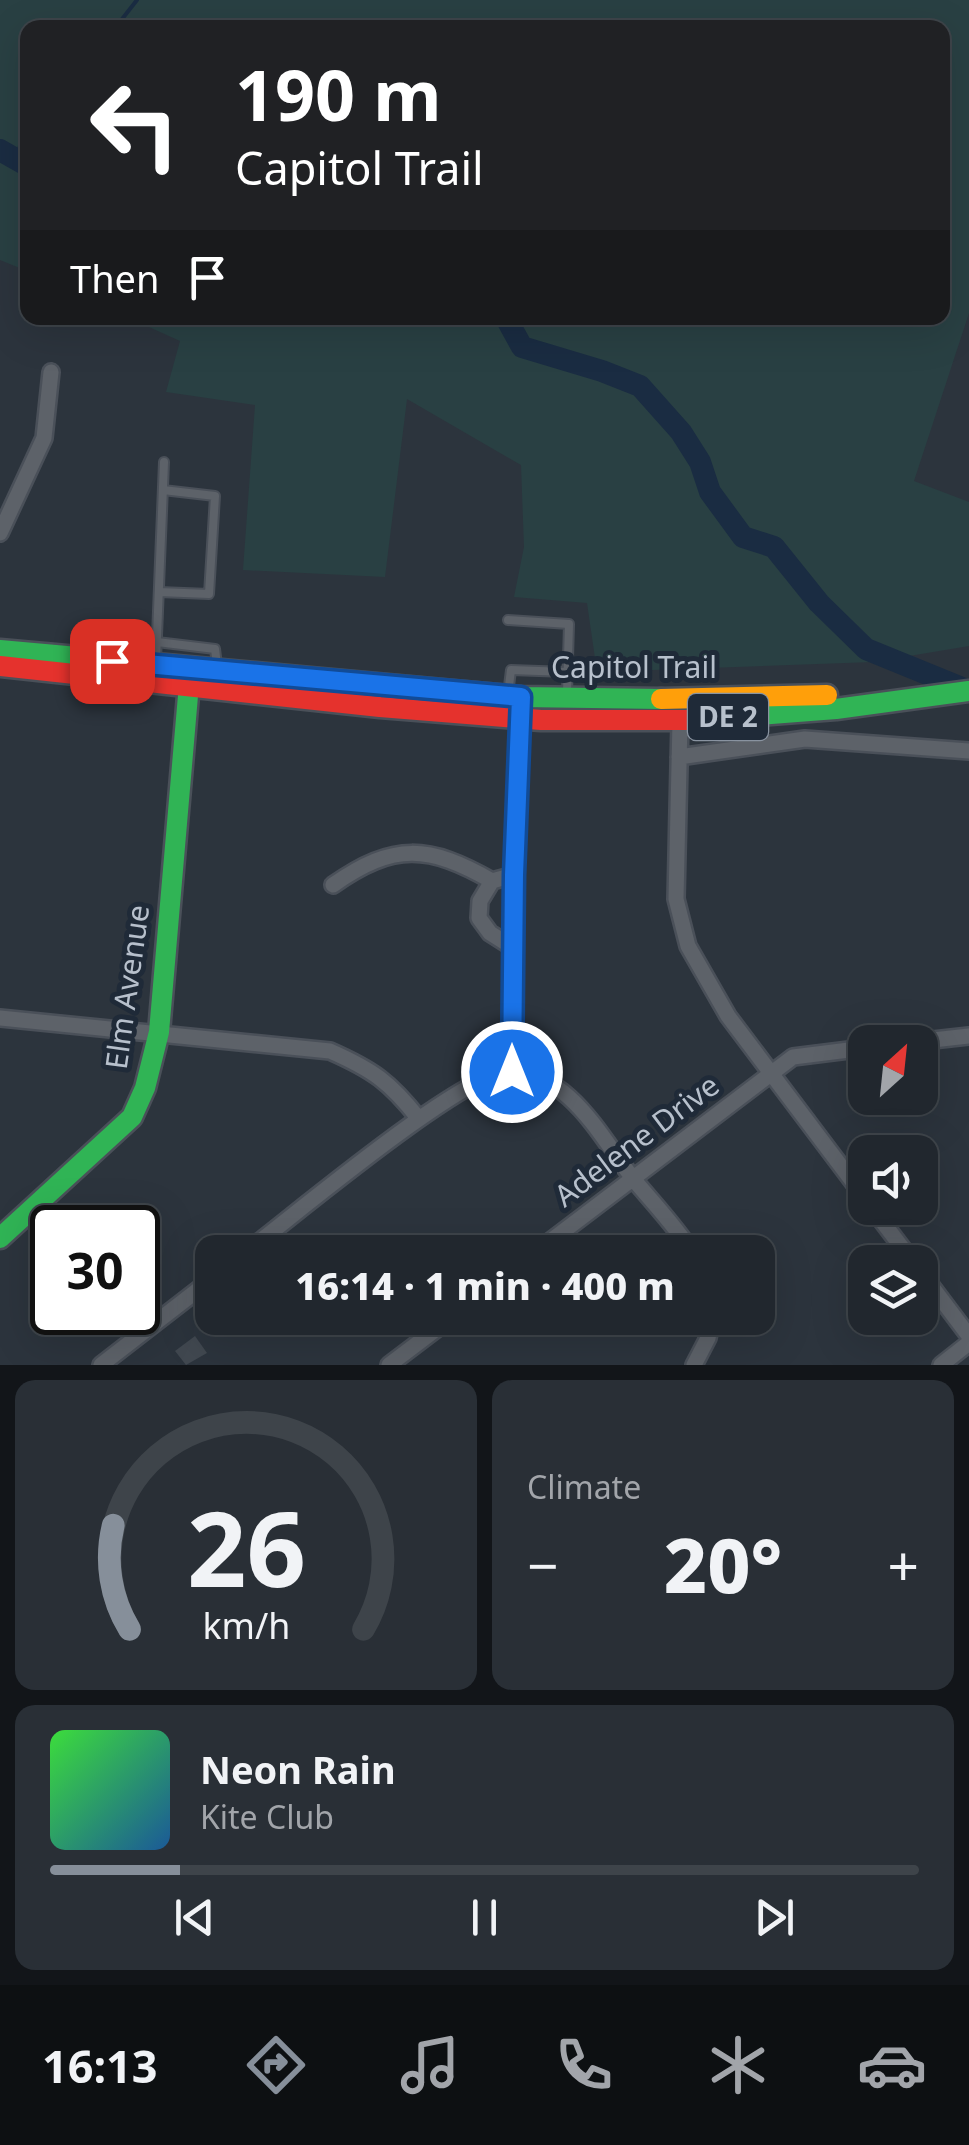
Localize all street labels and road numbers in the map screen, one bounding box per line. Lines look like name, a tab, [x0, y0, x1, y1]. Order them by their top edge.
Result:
street label: Capitol Trail	[551, 646, 717, 687]
road number: DE 2	[688, 694, 768, 740]
street label: Elm Avenue	[95, 902, 158, 1072]
street label: Adelene Drive	[545, 1064, 727, 1215]

